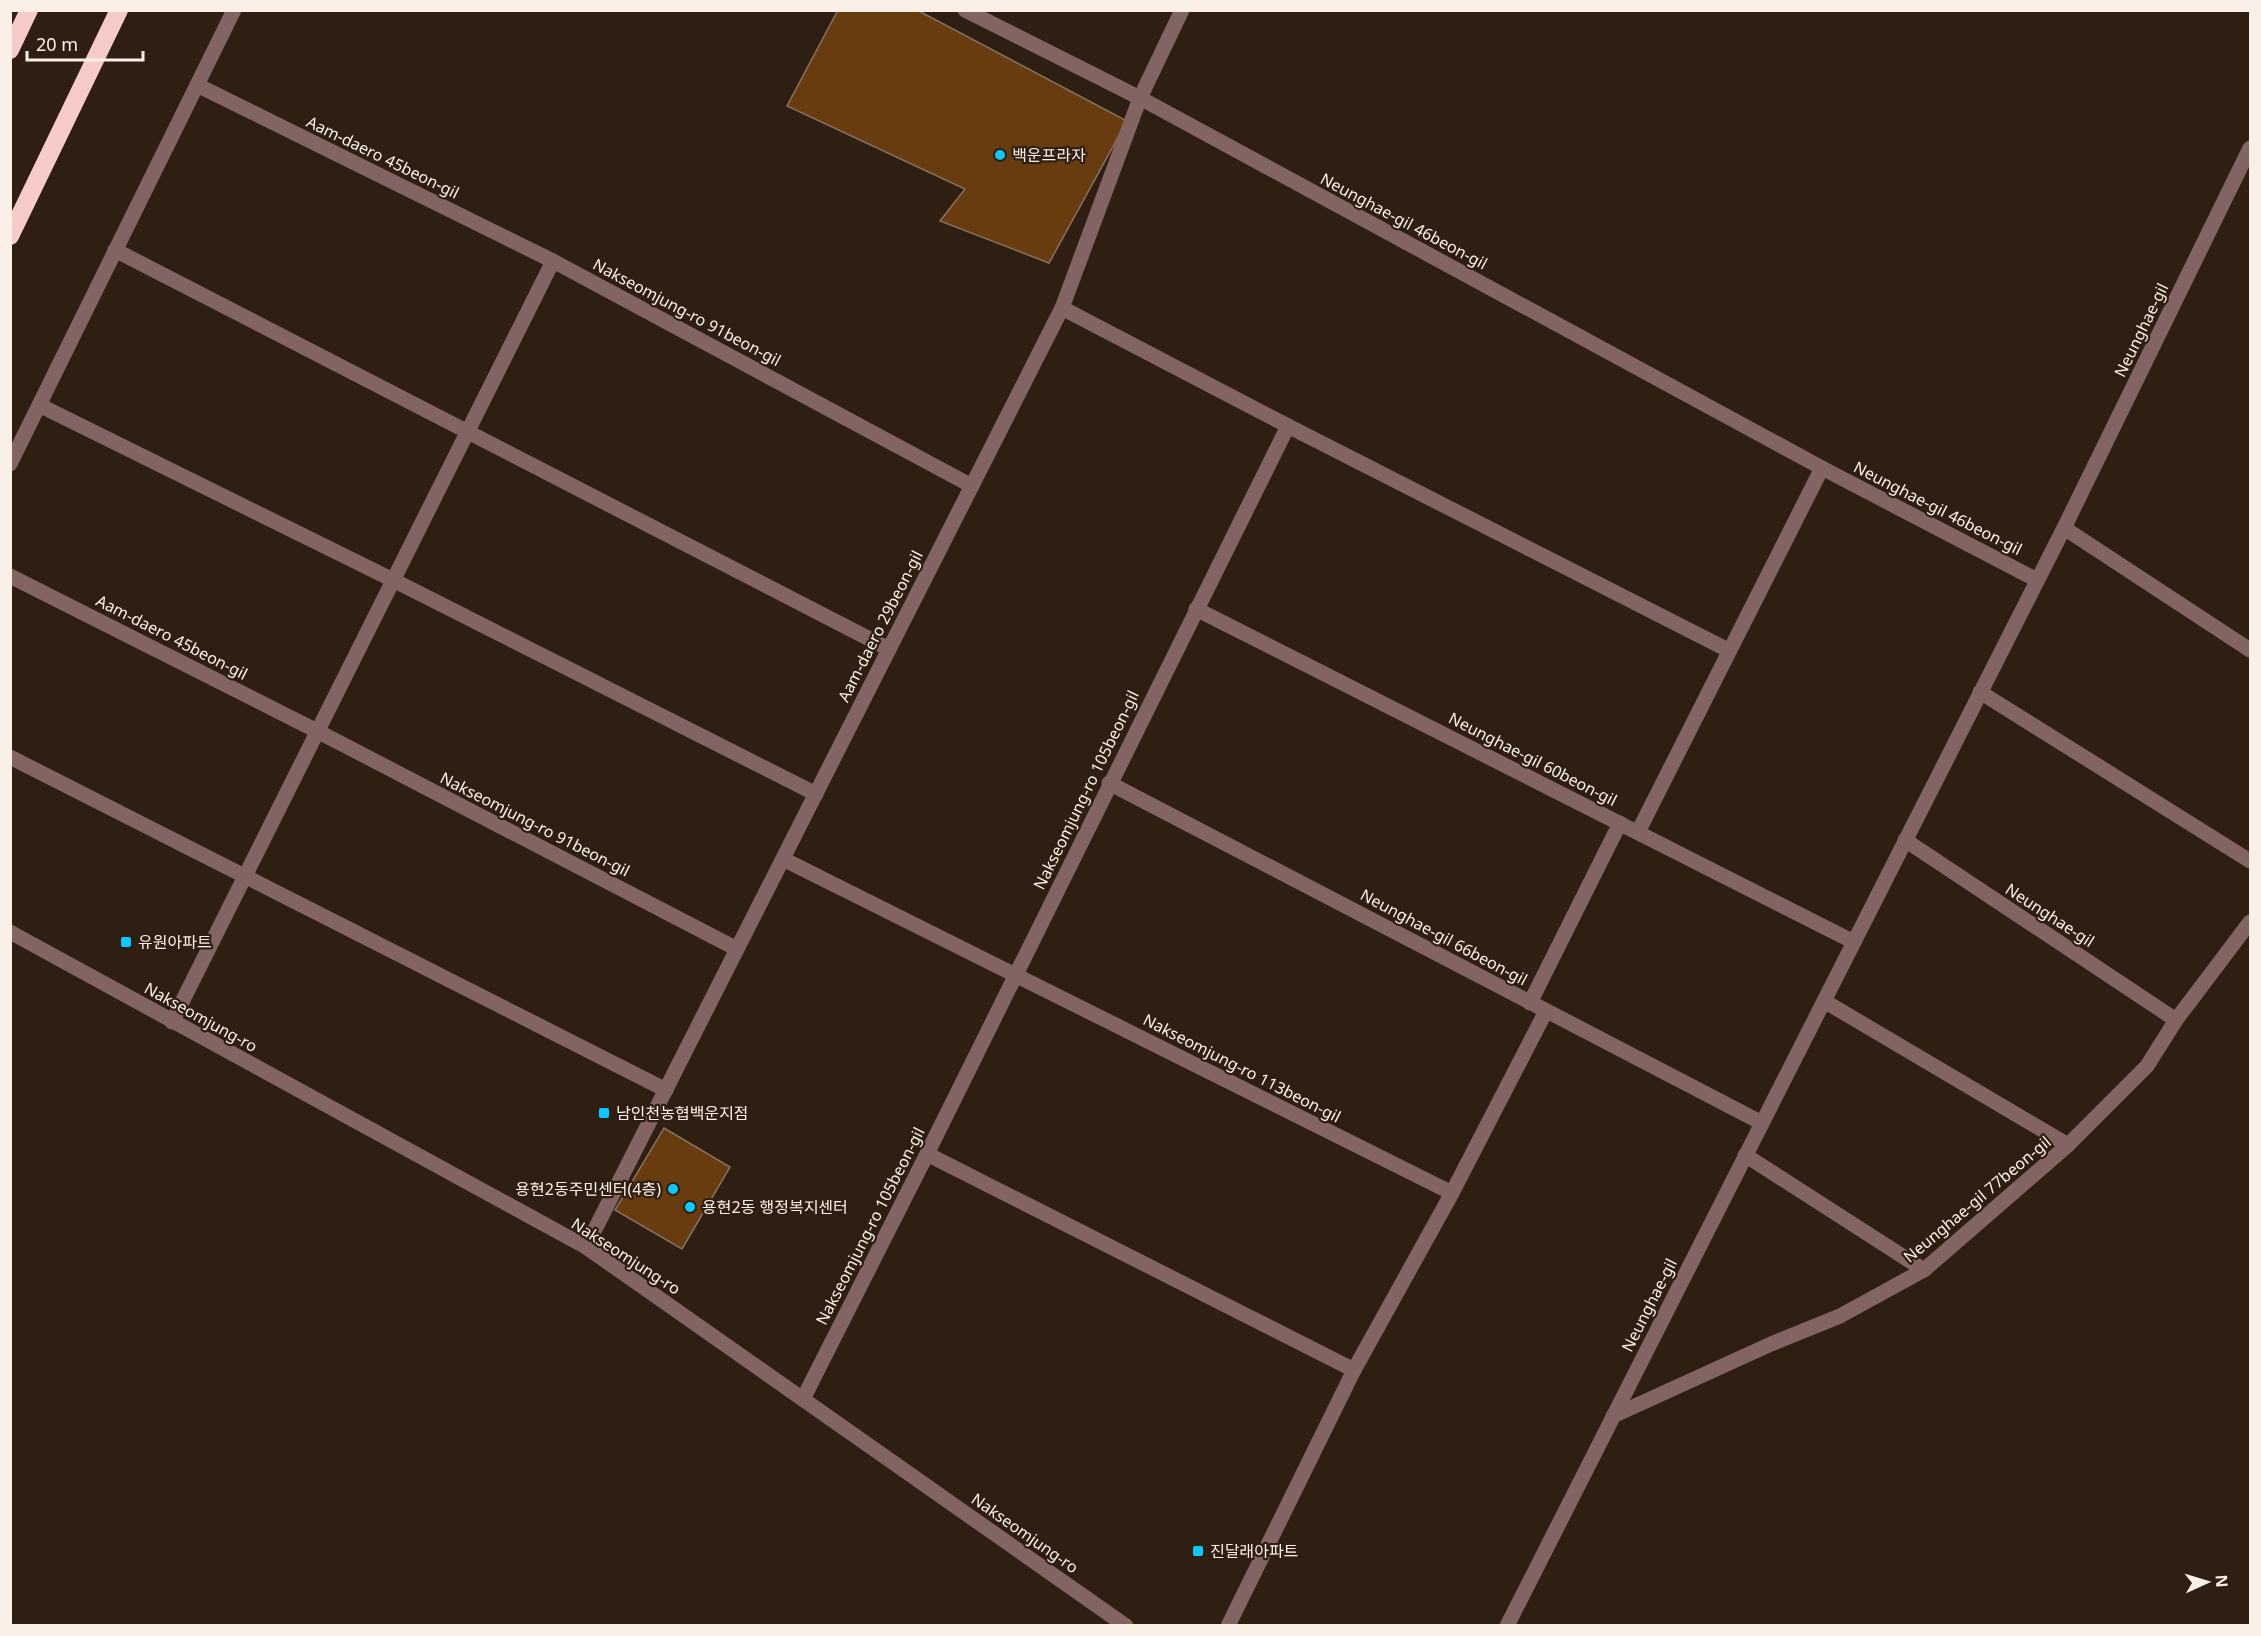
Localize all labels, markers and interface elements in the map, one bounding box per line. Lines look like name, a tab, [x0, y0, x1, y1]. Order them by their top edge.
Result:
scale bar	[27, 24, 142, 62]
text: 20 m	[36, 32, 78, 56]
street label: Aam-daero 45beon-gil	[303, 110, 463, 204]
place label: 백운프라자	[1012, 144, 1086, 166]
marker: 백운프라자	[993, 148, 1007, 162]
street label: Neunghae-gil 46beon-gil	[1317, 168, 1491, 274]
street label: Nakseomjung-ro 91beon-gil	[589, 253, 785, 371]
street label: Neunghae-gil	[2109, 279, 2173, 381]
street label: Neunghae-gil 46beon-gil	[1850, 456, 2026, 560]
street label: Aam-daero 29beon-gil	[832, 546, 928, 706]
street label: Aam-daero 45beon-gil	[92, 589, 252, 685]
street label: Nakseomjung-ro 105beon-gil	[1028, 687, 1144, 893]
street label: Neunghae-gil 60beon-gil	[1445, 707, 1621, 811]
street label: Nakseomjung-ro 91beon-gil	[436, 767, 634, 881]
street label: Neunghae-gil	[2001, 878, 2099, 952]
street label: Neunghae-gil 66beon-gil	[1357, 884, 1531, 990]
place label: 유원아파트	[138, 931, 212, 953]
marker: 유원아파트	[119, 935, 133, 949]
street label: Nakseomjung-ro	[141, 977, 261, 1057]
street label: Nakseomjung-ro 113beon-gil	[1139, 1008, 1345, 1128]
place label: 남인천농협백운지점	[616, 1102, 748, 1124]
marker: 남인천농협백운지점	[597, 1106, 611, 1120]
street label: Nakseomjung-ro 105beon-gil	[810, 1123, 930, 1329]
street label: Neunghae-gil 77beon-gil	[1899, 1131, 2055, 1267]
place label: 용현2동주민센터(4층)	[515, 1178, 661, 1200]
marker: 용현2동주민센터(4층)	[666, 1182, 680, 1196]
place label: 용현2동 행정복지센터	[702, 1196, 848, 1218]
marker: 용현2동 행정복지센터	[683, 1200, 697, 1214]
street label: Nakseomjung-ro	[567, 1212, 685, 1300]
street label: Neunghae-gil	[1616, 1255, 1682, 1355]
street label: Nakseomjung-ro	[967, 1488, 1083, 1578]
place label: 진달래아파트	[1210, 1540, 1298, 1562]
marker: 진달래아파트	[1191, 1544, 1205, 1558]
north arrow	[2177, 1552, 2237, 1612]
text: N	[2211, 1574, 2233, 1588]

